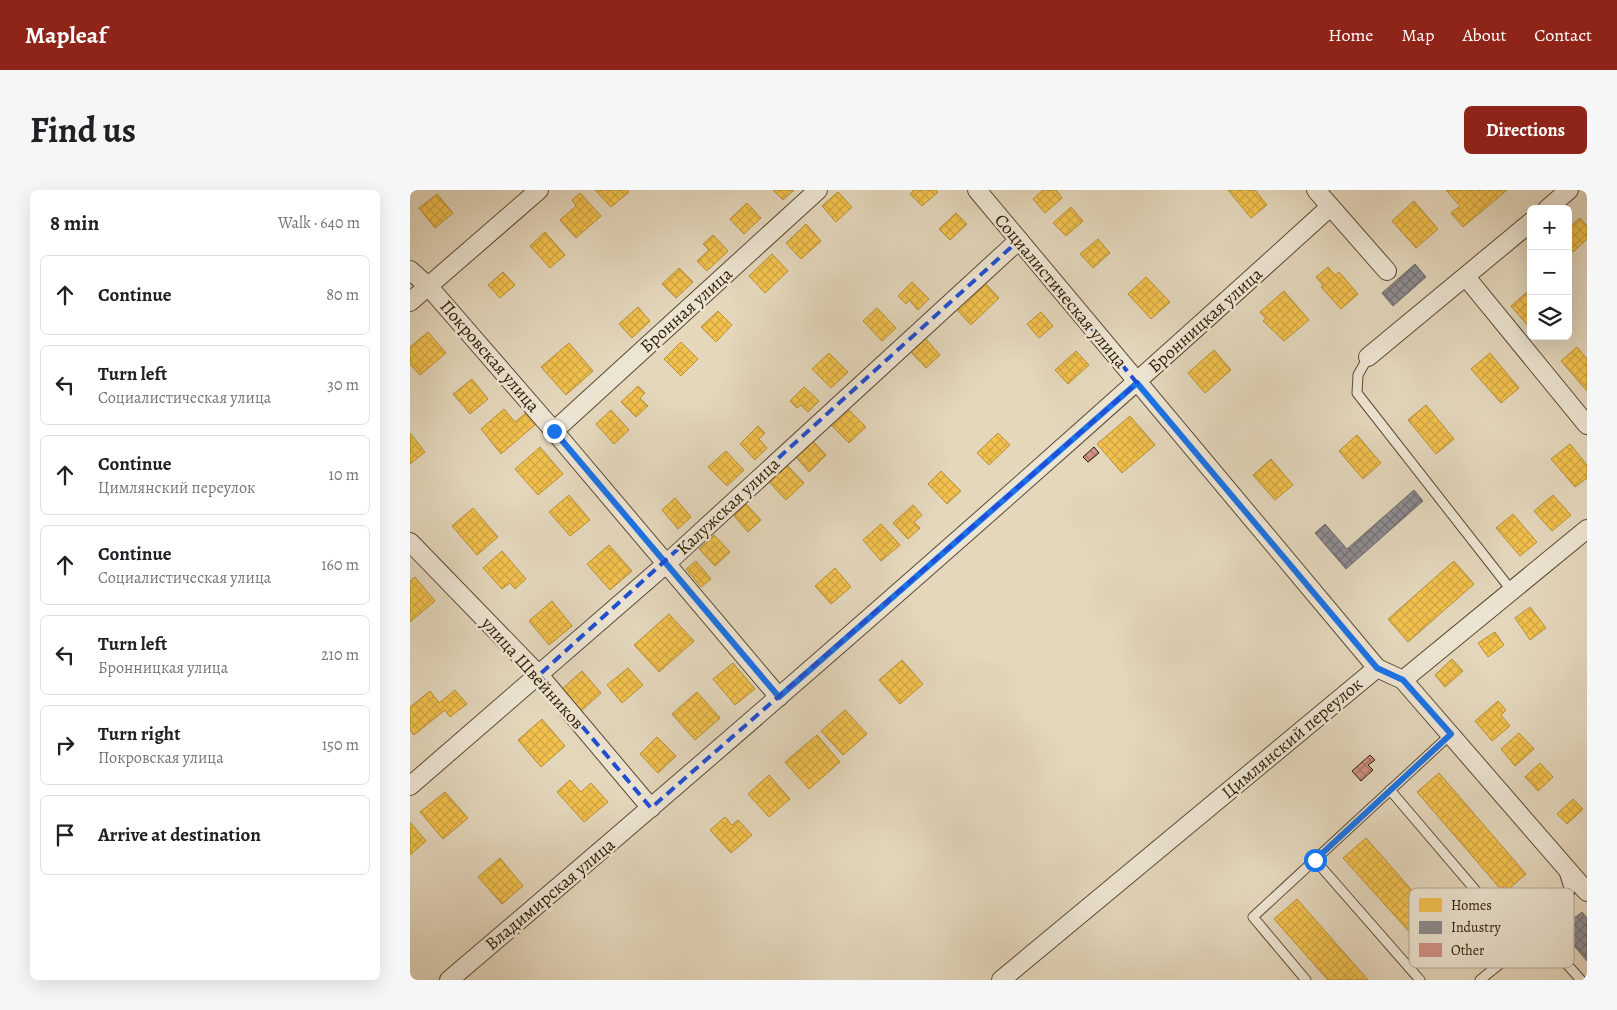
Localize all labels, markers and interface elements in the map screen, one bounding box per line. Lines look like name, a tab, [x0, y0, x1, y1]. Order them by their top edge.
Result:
text: Mapleaf	[25, 19, 107, 51]
text: Home	[1328, 23, 1373, 47]
text: Map	[1401, 23, 1434, 47]
text: About	[1462, 23, 1506, 47]
text: Contact	[1534, 23, 1592, 47]
text: Find us	[30, 106, 136, 154]
button: Directions	[1464, 106, 1587, 154]
map controls	[1527, 205, 1572, 340]
button: +	[1527, 205, 1572, 250]
text: 8 min	[50, 209, 99, 237]
street label: Социалистическая улица	[989, 209, 1133, 374]
text: Walk · 640 m	[278, 212, 360, 234]
button: −	[1527, 250, 1572, 295]
street label: Бронная улица	[635, 262, 738, 358]
street label: Бронницкая улица	[1143, 262, 1268, 378]
icon: ahead	[51, 281, 79, 309]
text: Continue	[98, 282, 172, 308]
text: 80 m	[326, 284, 359, 306]
street label: Покровская улица	[435, 295, 546, 418]
button: layers	[1527, 295, 1572, 340]
text: Turn left	[98, 361, 167, 387]
icon: left	[51, 371, 79, 399]
text: 30 m	[327, 374, 359, 396]
text: Социалистическая улица	[98, 387, 271, 409]
route end	[543, 420, 566, 443]
text: Continue	[98, 451, 172, 477]
street label: Калужская улица	[671, 451, 785, 560]
icon: ahead	[51, 461, 79, 489]
text: 10 m	[329, 464, 359, 486]
text: Цимлянский переулок	[98, 477, 255, 499]
text: Continue	[98, 541, 172, 567]
icon: ahead	[51, 551, 79, 579]
text: 160 m	[321, 554, 359, 576]
text: Социалистическая улица	[98, 567, 271, 589]
street label: улица Швейников	[475, 611, 590, 734]
text: Turn left	[98, 631, 167, 657]
icon: left	[51, 641, 79, 669]
text: 210 m	[321, 644, 359, 666]
text: Бронницкая улица	[98, 657, 228, 679]
street label: Цимлянский переулок	[1216, 672, 1368, 804]
text: Turn right	[98, 721, 180, 747]
icon: right	[51, 731, 79, 759]
text: 150 m	[322, 734, 359, 756]
text: Покровская улица	[98, 747, 224, 769]
icon: arrive	[51, 821, 79, 849]
text: Arrive at destination	[98, 822, 261, 848]
street label: Владимирская улица	[480, 832, 621, 955]
route start	[1304, 849, 1327, 872]
legend	[1409, 888, 1574, 968]
text: Homes	[1451, 896, 1492, 915]
text: Industry	[1451, 918, 1501, 937]
text: Other	[1451, 941, 1485, 960]

